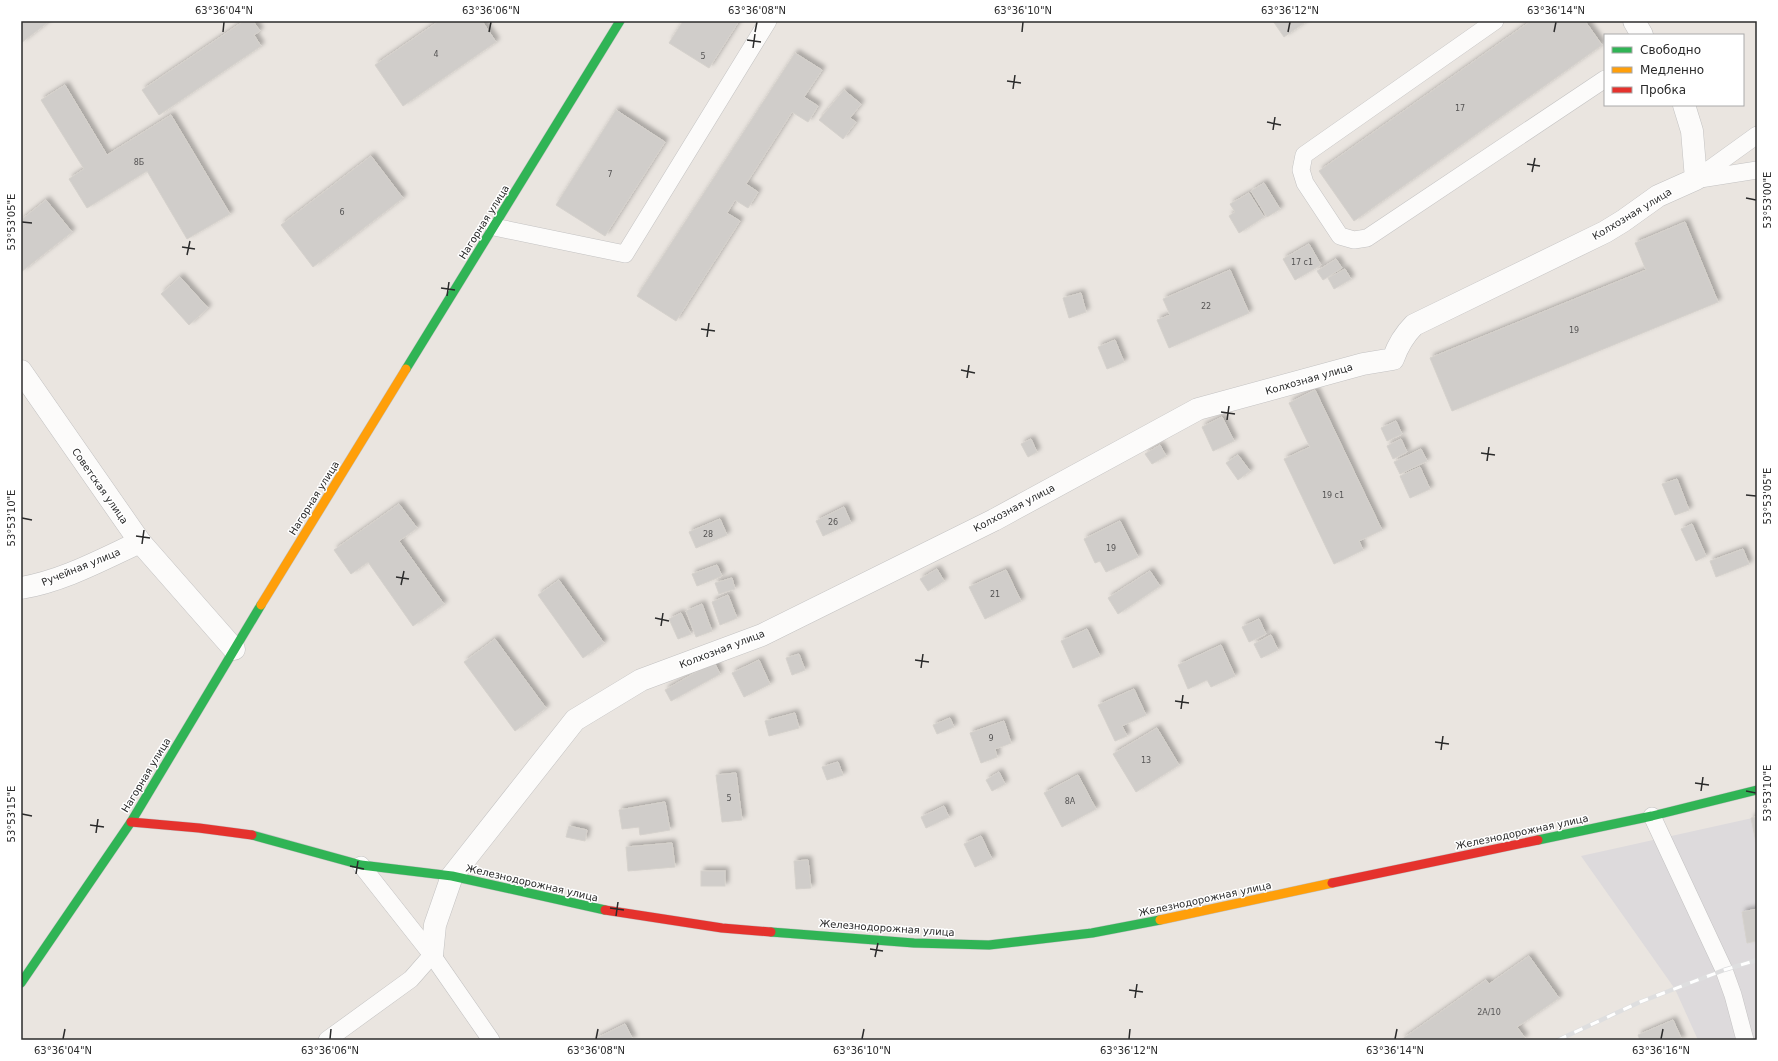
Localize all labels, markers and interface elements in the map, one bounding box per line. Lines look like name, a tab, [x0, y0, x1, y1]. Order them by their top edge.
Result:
text: 63°36'04"N	[195, 5, 253, 16]
text: 63°36'06"N	[462, 5, 520, 16]
text: 63°36'08"N	[728, 5, 786, 16]
text: 63°36'10"N	[994, 5, 1052, 16]
text: 63°36'12"N	[1261, 5, 1319, 16]
text: 63°36'14"N	[1527, 5, 1585, 16]
legend	[1604, 34, 1744, 106]
text: Свободно	[1640, 43, 1701, 57]
house number: 4	[433, 50, 439, 59]
house number: 5	[700, 52, 706, 61]
text: Медленно	[1640, 63, 1704, 77]
text: Пробка	[1640, 83, 1686, 97]
house number: 17	[1455, 104, 1465, 113]
house number: 8Б	[134, 158, 144, 167]
house number: 7	[607, 170, 613, 179]
text: 53°53'00"E	[1762, 172, 1773, 228]
street label: Нагорная улица	[457, 183, 511, 261]
street label: Колхозная улица	[1590, 186, 1674, 242]
text: 53°53'05"E	[6, 194, 17, 250]
house number: 6	[339, 208, 345, 217]
house number: 17 с1	[1291, 258, 1313, 267]
house number: 22	[1201, 302, 1211, 311]
house number: 19	[1569, 326, 1579, 335]
street label: Колхозная улица	[1264, 361, 1354, 397]
street label: Советская улица	[70, 446, 130, 526]
street label: Нагорная улица	[287, 459, 341, 537]
text: 53°53'05"E	[1762, 468, 1773, 524]
street label: Колхозная улица	[971, 482, 1057, 534]
text: 53°53'10"E	[6, 490, 17, 546]
house number: 19 с1	[1322, 491, 1344, 500]
house number: 26	[828, 518, 838, 527]
house number: 28	[703, 530, 713, 539]
house number: 19	[1106, 544, 1116, 553]
street label: Ручейная улица	[40, 546, 122, 588]
house number: 21	[990, 590, 1000, 599]
street label: Колхозная улица	[678, 628, 766, 670]
house number: 9	[988, 734, 994, 743]
street label: Нагорная улица	[119, 736, 173, 814]
house number: 13	[1141, 756, 1151, 765]
text: 53°53'10"E	[1762, 765, 1773, 821]
text: 53°53'15"E	[6, 786, 17, 842]
house number: 5	[726, 794, 732, 803]
house number: 8А	[1065, 797, 1076, 806]
street label: Железнодорожная улица	[1455, 813, 1589, 851]
street label: Железнодорожная улица	[465, 862, 599, 904]
street label: Железнодорожная улица	[1138, 880, 1272, 918]
street label: Железнодорожная улица	[819, 918, 955, 938]
house number: 2А/10	[1477, 1008, 1501, 1017]
text: 63°36'04"N	[34, 1045, 92, 1056]
text: 63°36'06"N	[301, 1045, 359, 1056]
text: 63°36'08"N	[567, 1045, 625, 1056]
text: 63°36'10"N	[833, 1045, 891, 1056]
text: 63°36'12"N	[1100, 1045, 1158, 1056]
text: 63°36'14"N	[1366, 1045, 1424, 1056]
text: 63°36'16"N	[1632, 1045, 1690, 1056]

